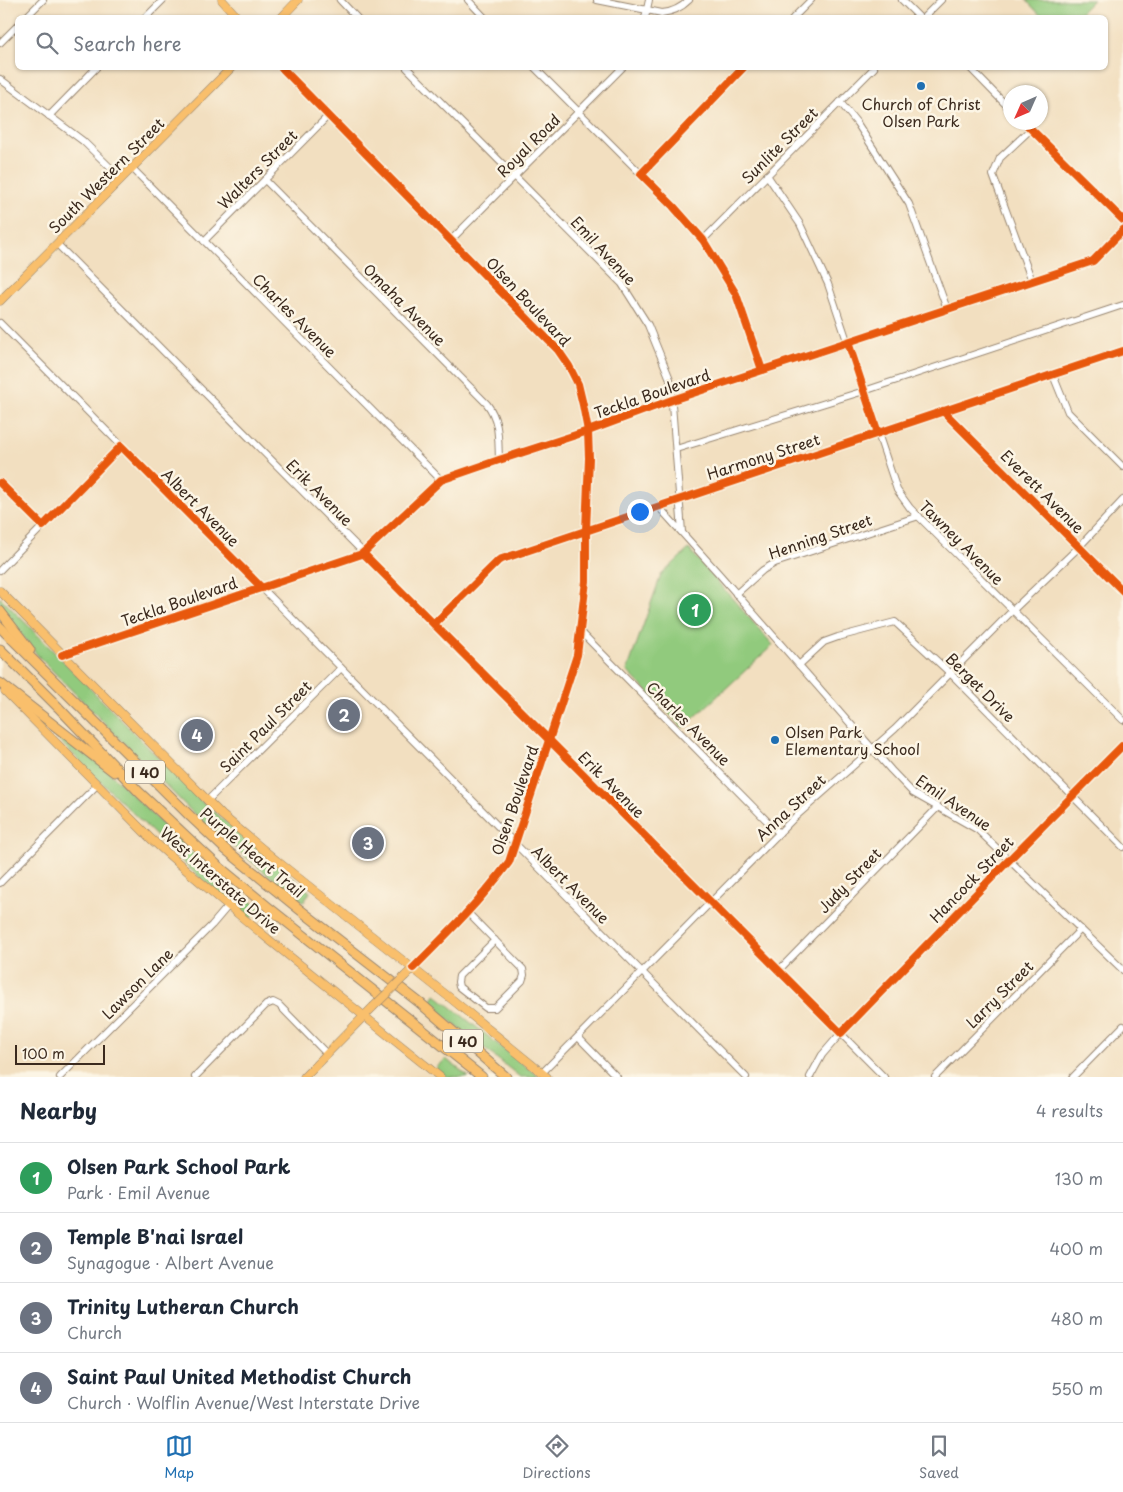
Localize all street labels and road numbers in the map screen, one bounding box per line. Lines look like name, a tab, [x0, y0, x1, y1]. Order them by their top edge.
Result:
street label: Sunlite Street	[735, 101, 823, 189]
street label: Royal Road	[491, 108, 565, 182]
street label: South Western Street	[43, 112, 169, 238]
street label: Walters Street	[212, 124, 302, 214]
street label: Emil Avenue	[566, 210, 642, 290]
street label: Olsen Boulevard	[481, 251, 577, 351]
street label: Omaha Avenue	[358, 257, 452, 351]
street label: Charles Avenue	[248, 268, 342, 362]
street label: Teckla Boulevard	[591, 362, 713, 424]
street label: Harmony Street	[703, 427, 823, 485]
street label: Everett Avenue	[996, 444, 1090, 538]
street label: Erik Avenue	[281, 453, 359, 531]
street label: Albert Avenue	[157, 463, 245, 551]
street label: Tawney Avenue	[914, 494, 1010, 590]
street label: Henning Street	[765, 508, 875, 564]
street label: Teckla Boulevard	[118, 570, 240, 632]
street label: Berget Drive	[941, 647, 1021, 727]
street label: Saint Paul Street	[214, 675, 316, 777]
street label: Charles Avenue	[642, 676, 736, 770]
street label: Olsen Boulevard	[484, 742, 544, 858]
street label: Erik Avenue	[573, 745, 651, 823]
road number: I 40	[125, 760, 165, 784]
street label: Anna Street	[750, 768, 830, 846]
street label: Emil Avenue	[912, 768, 996, 836]
street label: Purple Heart Trail	[196, 801, 310, 903]
street label: West Interstate Drive	[156, 821, 286, 939]
street label: Hancock Street	[924, 830, 1018, 928]
street label: Albert Avenue	[527, 840, 615, 928]
street label: Judy Street	[812, 842, 886, 918]
street label: Lawson Lane	[96, 942, 178, 1024]
street label: Larry Street	[960, 955, 1038, 1033]
road number: I 40	[443, 1030, 483, 1052]

